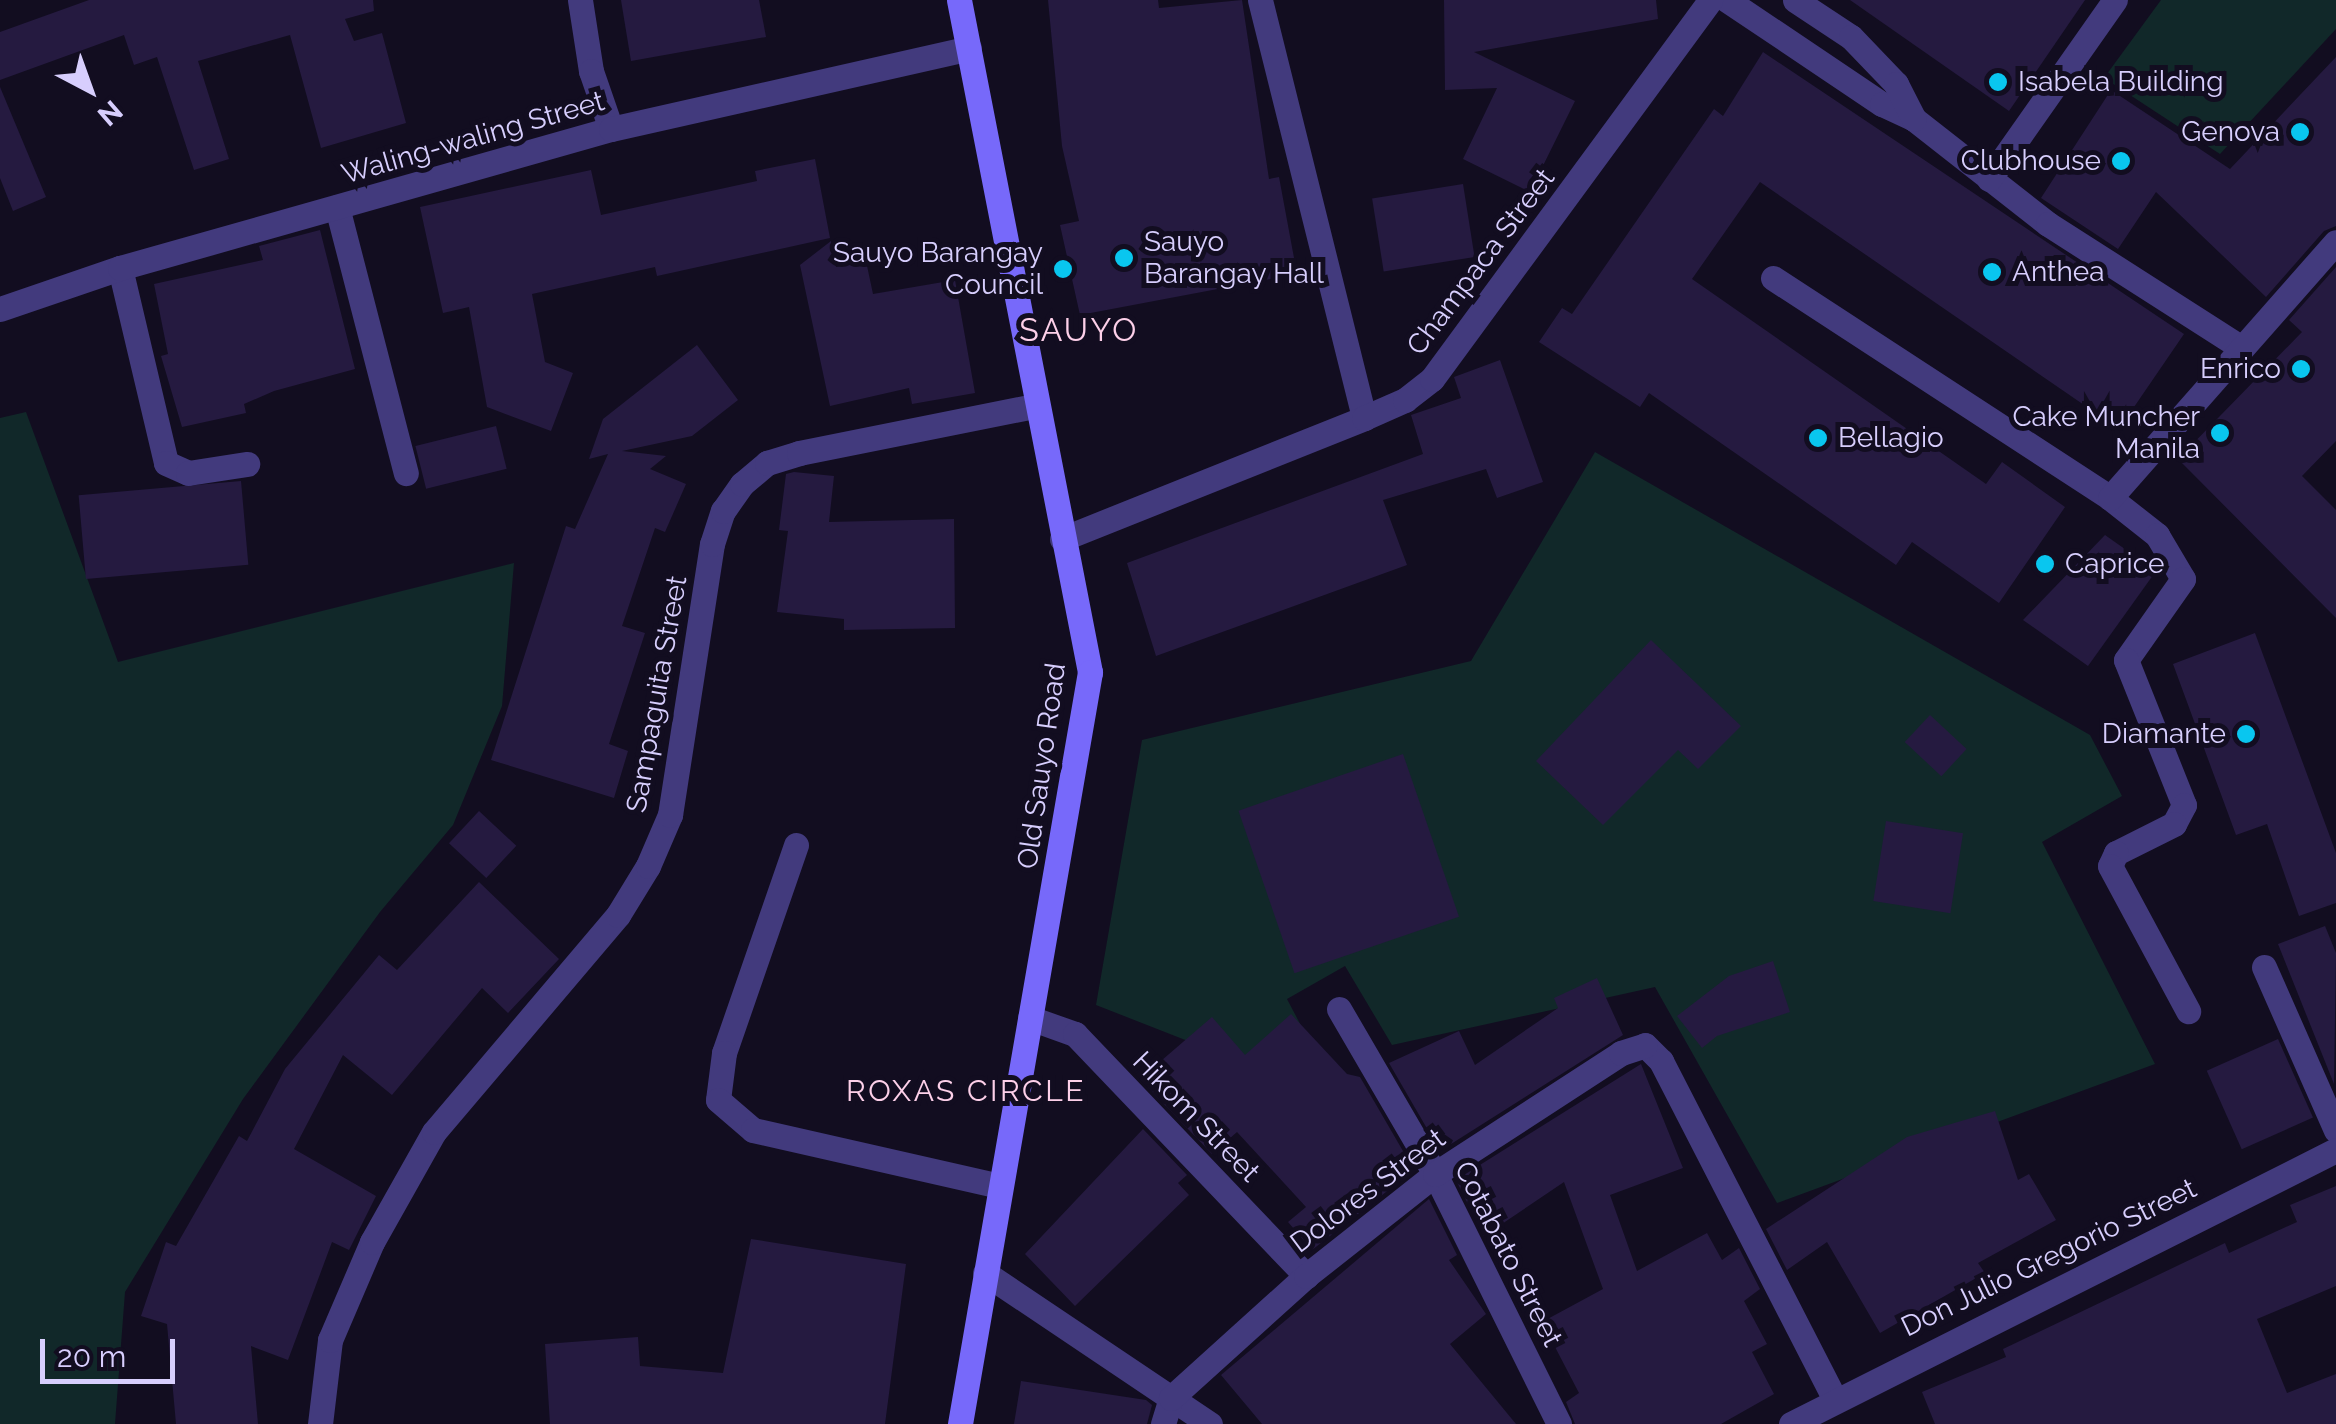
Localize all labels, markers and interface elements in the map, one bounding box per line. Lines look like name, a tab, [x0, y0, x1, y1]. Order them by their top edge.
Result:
north arrow	[40, 40, 140, 140]
place label: Isabela Building	[2018, 65, 2223, 99]
marker: Isabela Building	[1987, 71, 2009, 93]
street label: Waling-waling Street	[338, 84, 608, 192]
text: N	[91, 94, 129, 132]
place label: Genova	[2181, 115, 2280, 149]
marker: Genova	[2289, 121, 2311, 143]
place label: Clubhouse	[1961, 144, 2101, 178]
marker: Clubhouse	[2110, 150, 2132, 172]
street label: Champaca Street	[1400, 162, 1562, 362]
place label: Sauyo Barangay Hall	[1144, 225, 1325, 291]
place label: Sauyo Barangay Council	[833, 236, 1043, 302]
marker: Sauyo Barangay Hall	[1113, 247, 1135, 269]
place label: Anthea	[2012, 255, 2105, 289]
marker: Sauyo Barangay Council	[1052, 258, 1074, 280]
marker: Anthea	[1981, 261, 2003, 283]
district label: SAUYO	[1019, 311, 1139, 349]
place label: Enrico	[2200, 352, 2281, 386]
marker: Enrico	[2290, 358, 2312, 380]
place label: Cake Muncher Manila	[2012, 400, 2200, 466]
place label: Bellagio	[1838, 421, 1944, 455]
marker: Cake Muncher Manila	[2209, 422, 2231, 444]
marker: Bellagio	[1807, 427, 1829, 449]
place label: Caprice	[2065, 547, 2164, 581]
marker: Caprice	[2034, 553, 2056, 575]
street label: Sampaguita Street	[620, 573, 694, 815]
street label: Old Sauyo Road	[1011, 661, 1073, 871]
place label: Diamante	[2102, 717, 2226, 751]
marker: Diamante	[2235, 723, 2257, 745]
street label: Hikom Street	[1126, 1045, 1266, 1189]
district label: ROXAS CIRCLE	[846, 1073, 1086, 1109]
street label: Dolores Street	[1284, 1122, 1452, 1260]
street label: Cotabato Street	[1447, 1156, 1569, 1352]
street label: Don Julio Gregorio Street	[1896, 1172, 2202, 1344]
scale bar	[45, 1319, 180, 1381]
text: 20 m	[57, 1339, 126, 1374]

